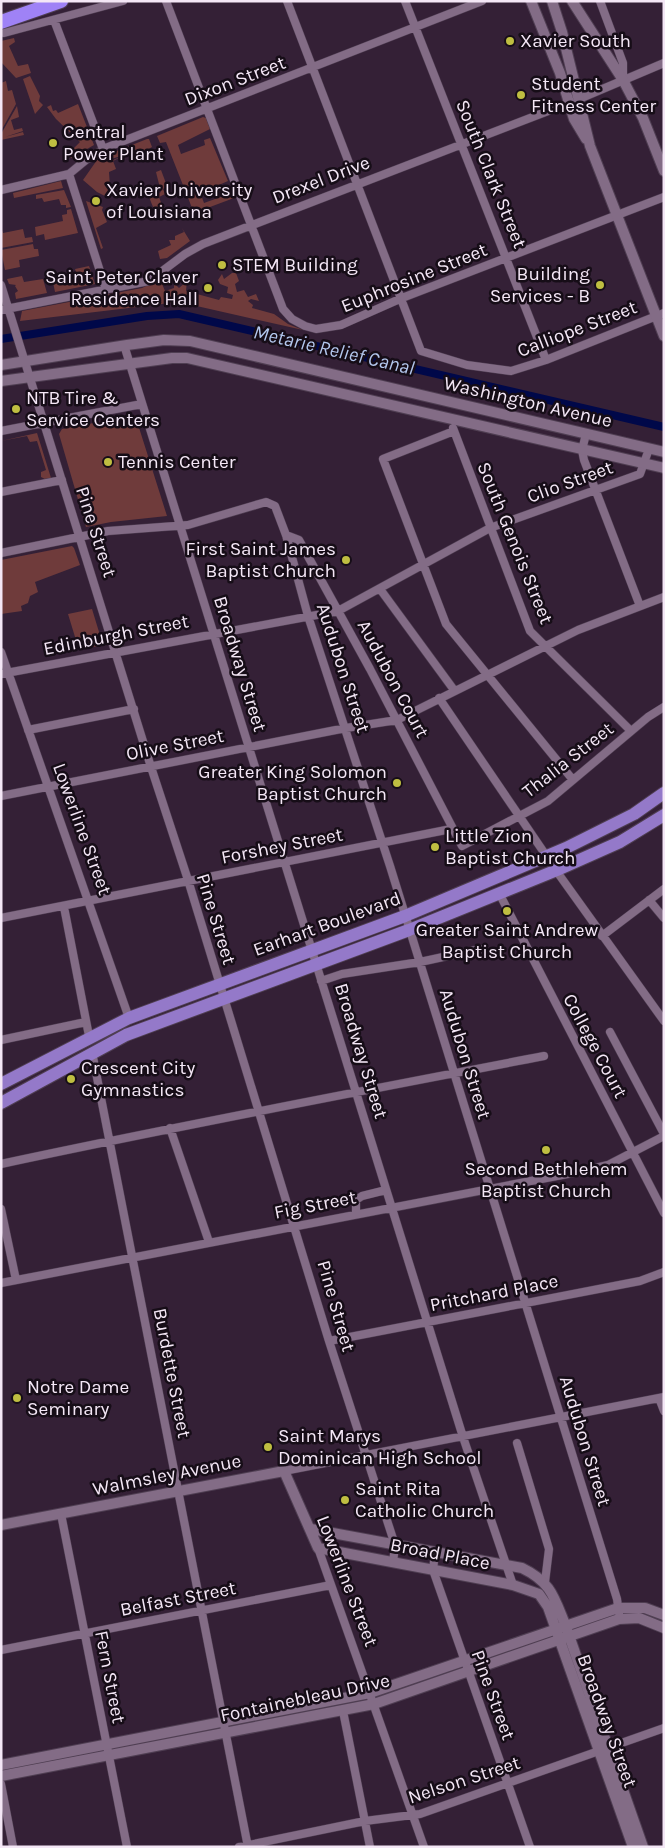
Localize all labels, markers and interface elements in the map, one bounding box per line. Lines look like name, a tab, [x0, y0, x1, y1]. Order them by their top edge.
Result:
place label: Xavier South	[520, 30, 631, 52]
marker: Xavier South	[504, 35, 516, 47]
street label: Dixon Street	[181, 52, 289, 110]
place label: Student Fitness Center	[531, 73, 656, 117]
marker: Student Fitness Center	[515, 89, 527, 101]
street label: South Clark Street	[451, 97, 531, 251]
place label: Central Power Plant	[63, 121, 164, 165]
marker: Central Power Plant	[47, 137, 59, 149]
street label: Drexel Drive	[269, 151, 373, 209]
place label: Xavier University of Louisiana	[106, 179, 252, 223]
marker: Xavier University of Louisiana	[90, 195, 102, 207]
street label: Euphrosine Street	[338, 239, 490, 317]
place label: STEM Building	[232, 254, 358, 276]
marker: STEM Building	[216, 259, 228, 271]
place label: Building Services - B	[490, 263, 590, 307]
place label: Saint Peter Claver Residence Hall	[45, 266, 198, 310]
marker: Building Services - B	[594, 279, 606, 291]
marker: Saint Peter Claver Residence Hall	[202, 282, 214, 294]
street label: Calliope Street	[514, 296, 640, 362]
water label: Metarie Relief Canal	[251, 320, 417, 380]
street label: Washington Avenue	[442, 372, 614, 432]
place label: NTB Tire & Service Centers	[26, 387, 160, 431]
marker: NTB Tire & Service Centers	[10, 403, 22, 415]
place label: Tennis Center	[118, 451, 236, 473]
marker: Tennis Center	[102, 456, 114, 468]
street label: Clio Street	[524, 456, 616, 508]
street label: South Genois Street	[472, 459, 558, 627]
street label: Pine Street	[71, 484, 121, 580]
place label: First Saint James Baptist Church	[186, 538, 336, 582]
marker: First Saint James Baptist Church	[340, 554, 352, 566]
street label: Broadway Street	[209, 594, 271, 734]
street label: Audubon Street	[312, 600, 374, 736]
street label: Edinburgh Street	[42, 610, 190, 660]
street label: Audubon Court	[353, 616, 433, 742]
street label: Thalia Street	[518, 718, 618, 802]
street label: Olive Street	[124, 725, 226, 765]
street label: Lowerline Street	[48, 760, 116, 898]
place label: Greater King Solomon Baptist Church	[198, 761, 387, 805]
marker: Greater King Solomon Baptist Church	[391, 777, 403, 789]
street label: Forshey Street	[219, 823, 345, 869]
place label: Little Zion Baptist Church	[445, 825, 576, 869]
marker: Little Zion Baptist Church	[429, 841, 441, 853]
street label: Pine Street	[192, 871, 240, 967]
street label: Earhart Boulevard	[250, 887, 404, 961]
marker: Greater Saint Andrew Baptist Church	[501, 905, 513, 917]
place label: Greater Saint Andrew Baptist Church	[416, 919, 598, 963]
street label: Broadway Street	[330, 981, 392, 1121]
street label: Audubon Street	[435, 986, 495, 1122]
street label: College Court	[558, 990, 632, 1102]
place label: Crescent City Gymnastics	[81, 1057, 195, 1101]
marker: Crescent City Gymnastics	[65, 1073, 77, 1085]
marker: Second Bethlehem Baptist Church	[540, 1144, 552, 1156]
place label: Second Bethlehem Baptist Church	[465, 1158, 627, 1202]
street label: Fig Street	[272, 1186, 358, 1224]
street label: Pine Street	[312, 1258, 360, 1354]
street label: Pritchard Place	[428, 1270, 560, 1316]
street label: Burdette Street	[149, 1306, 195, 1440]
street label: Audubon Street	[555, 1373, 615, 1509]
place label: Notre Dame Seminary	[27, 1376, 129, 1420]
marker: Notre Dame Seminary	[11, 1392, 23, 1404]
place label: Saint Marys Dominican High School	[278, 1425, 482, 1469]
marker: Saint Marys Dominican High School	[262, 1441, 274, 1453]
street label: Walmsley Avenue	[91, 1450, 243, 1500]
place label: Saint Rita Catholic Church	[355, 1478, 494, 1522]
marker: Saint Rita Catholic Church	[339, 1494, 351, 1506]
street label: Lowerline Street	[312, 1512, 382, 1650]
street label: Broad Place	[388, 1534, 492, 1574]
street label: Belfast Street	[118, 1577, 238, 1621]
street label: Fern Street	[90, 1629, 130, 1725]
street label: Pine Street	[467, 1647, 519, 1743]
street label: Broadway Street	[573, 1651, 641, 1791]
street label: Fontainebleau Drive	[218, 1669, 392, 1727]
street label: Nelson Street	[405, 1752, 523, 1808]

